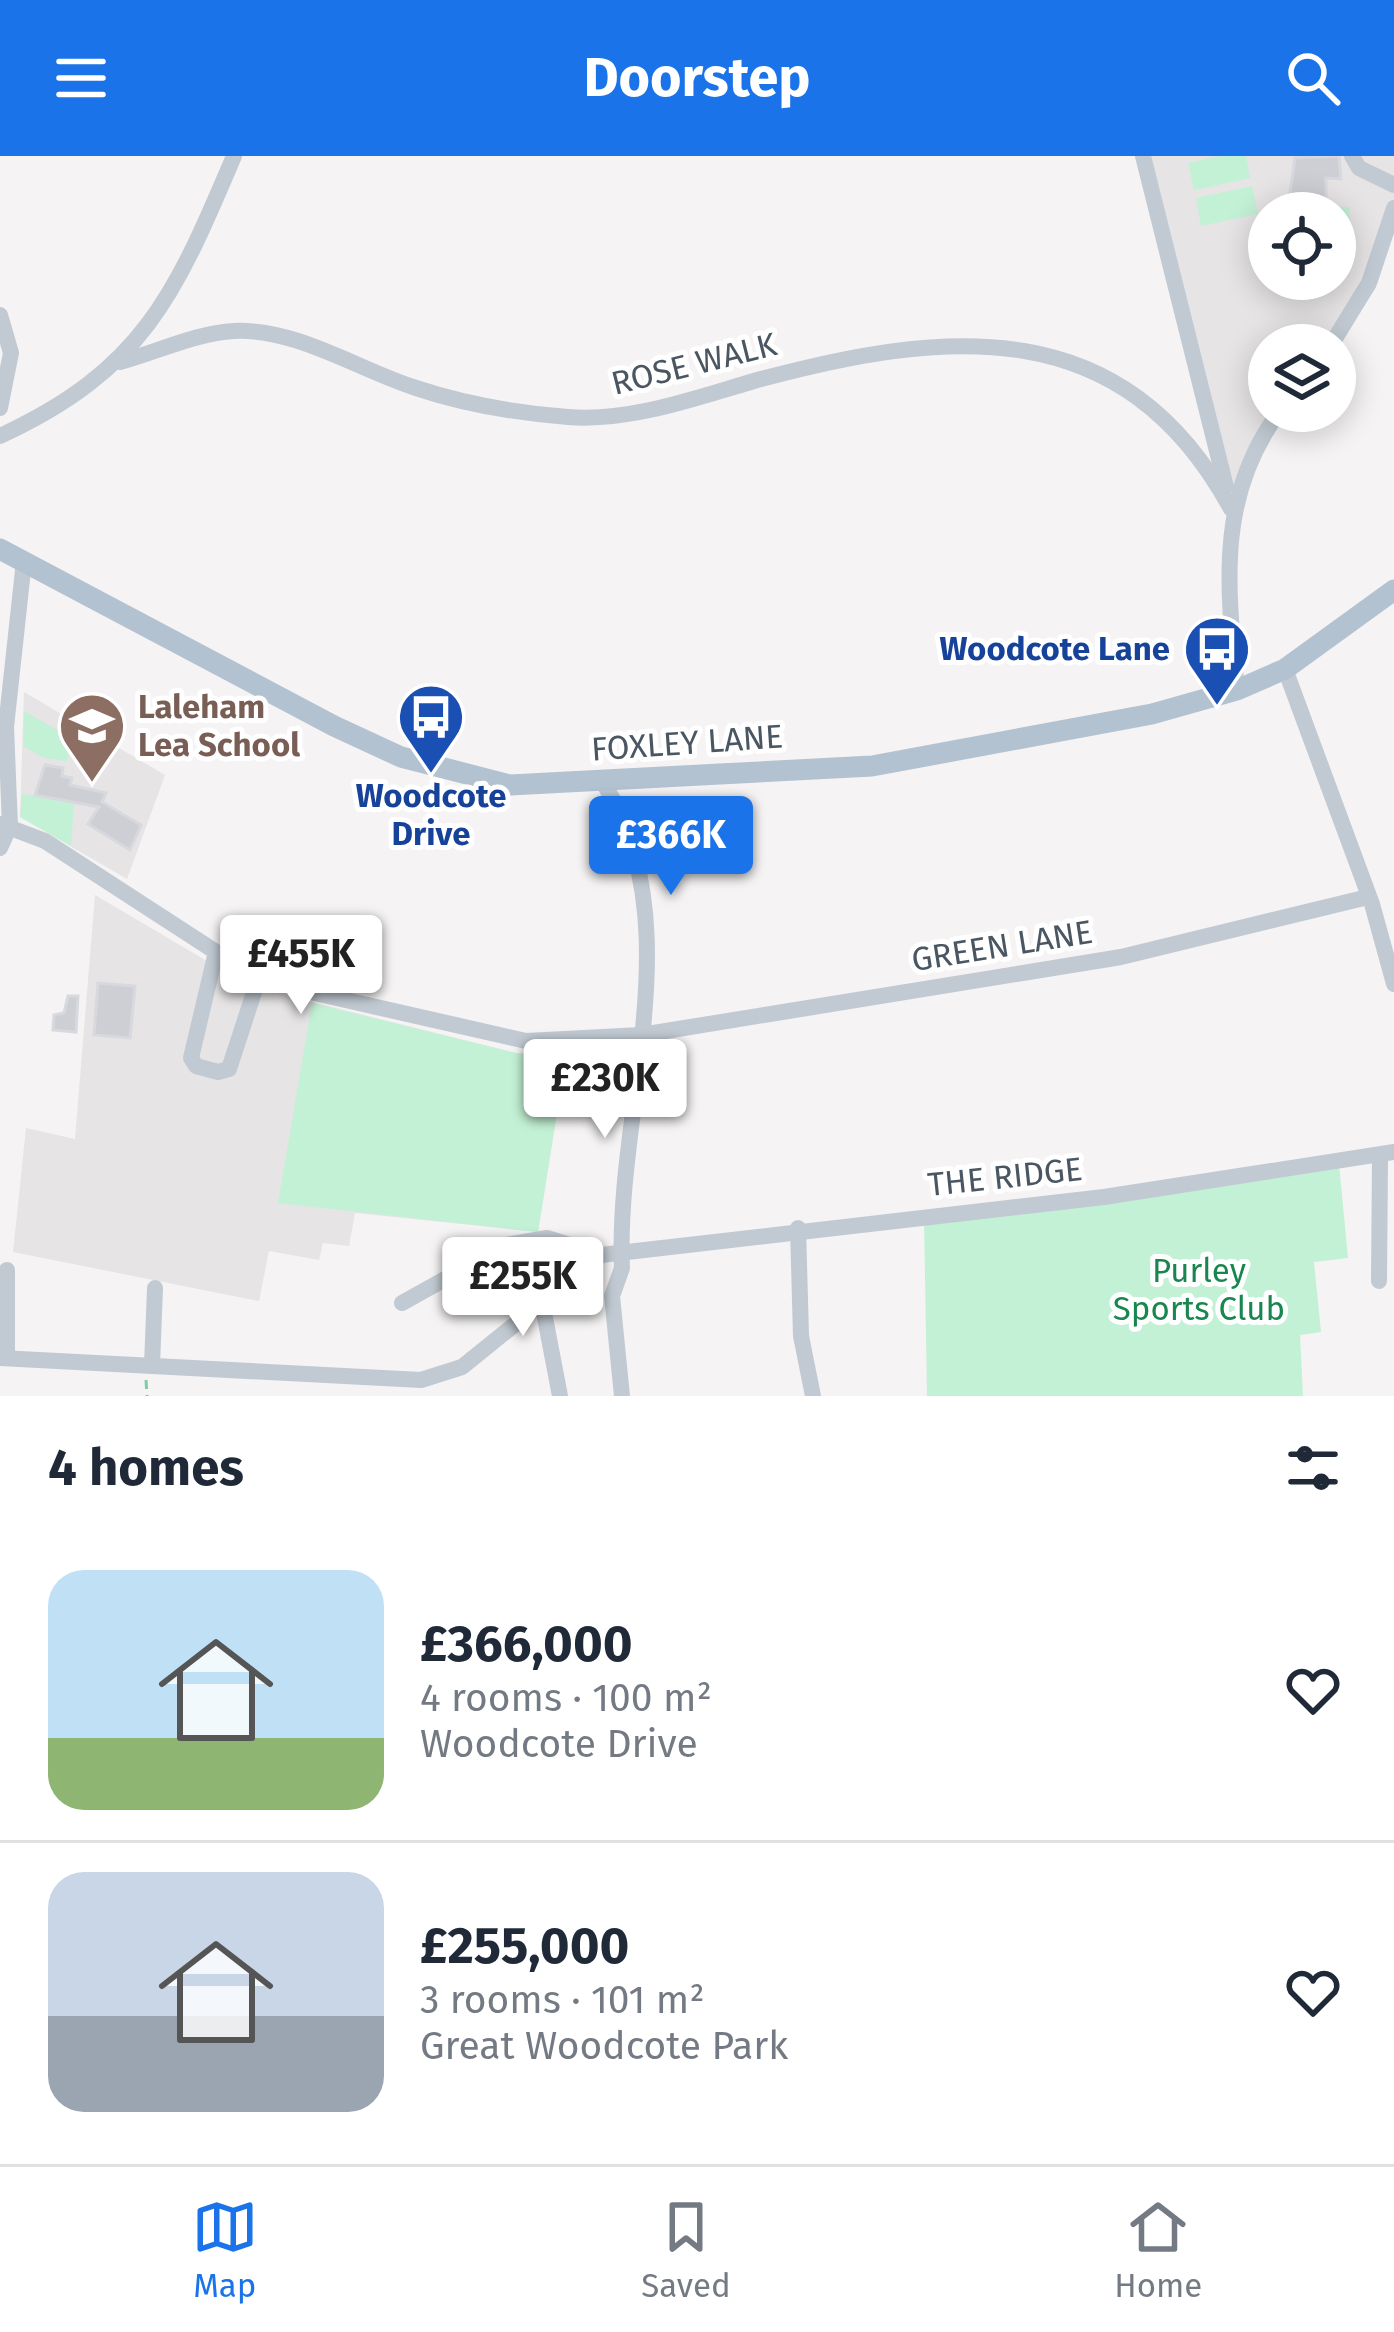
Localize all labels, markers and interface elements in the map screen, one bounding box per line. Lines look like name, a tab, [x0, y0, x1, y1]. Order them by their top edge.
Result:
icon: menu	[48, 45, 114, 111]
icon: search	[1280, 45, 1346, 111]
text: Doorstep	[583, 46, 811, 110]
map controls	[1248, 192, 1356, 432]
button: locate	[1248, 192, 1356, 300]
street label: ROSE WALK	[607, 324, 781, 404]
button: layers	[1248, 324, 1356, 432]
bus stop icon: Woodcote Lane	[1182, 614, 1252, 708]
place label: Woodcote Lane	[939, 629, 1170, 669]
bus stop icon: Woodcote Drive	[396, 682, 466, 776]
place label: Laleham Lea School	[138, 687, 300, 765]
school or university icon: Laleham Lea School	[57, 691, 127, 785]
street label: FOXLEY LANE	[590, 716, 784, 770]
place label: Woodcote Drive	[356, 776, 506, 854]
pin: £366K	[587, 796, 755, 898]
text: £366K	[616, 812, 726, 858]
street label: GREEN LANE	[909, 912, 1095, 980]
pin: £455K	[217, 915, 385, 1017]
text: £455K	[247, 931, 355, 977]
pin: £230K	[521, 1039, 689, 1141]
text: £230K	[551, 1055, 659, 1101]
street label: THE RIDGE	[926, 1149, 1084, 1205]
pin: £255K	[439, 1237, 607, 1339]
park label: Purley Sports Club	[1113, 1251, 1285, 1329]
text: £255K	[469, 1253, 577, 1299]
icon: filters	[1280, 1435, 1346, 1501]
text: 4 homes	[48, 1437, 244, 1499]
text: £366,000	[420, 1613, 633, 1675]
icon: home	[144, 1618, 288, 1762]
icon: heart	[1280, 1657, 1346, 1723]
text: 4 rooms · 100 m²	[420, 1675, 712, 1721]
text: Woodcote Drive	[420, 1721, 698, 1767]
text: £255,000	[420, 1915, 629, 1977]
icon: home	[144, 1920, 288, 2064]
icon: heart	[1280, 1959, 1346, 2025]
text: 3 rooms · 101 m²	[420, 1977, 705, 2023]
text: Great Woodcote Park	[420, 2023, 788, 2069]
tab: Map	[192, 2194, 258, 2306]
tab: Saved	[641, 2194, 731, 2306]
tab: Home	[1114, 2194, 1202, 2306]

